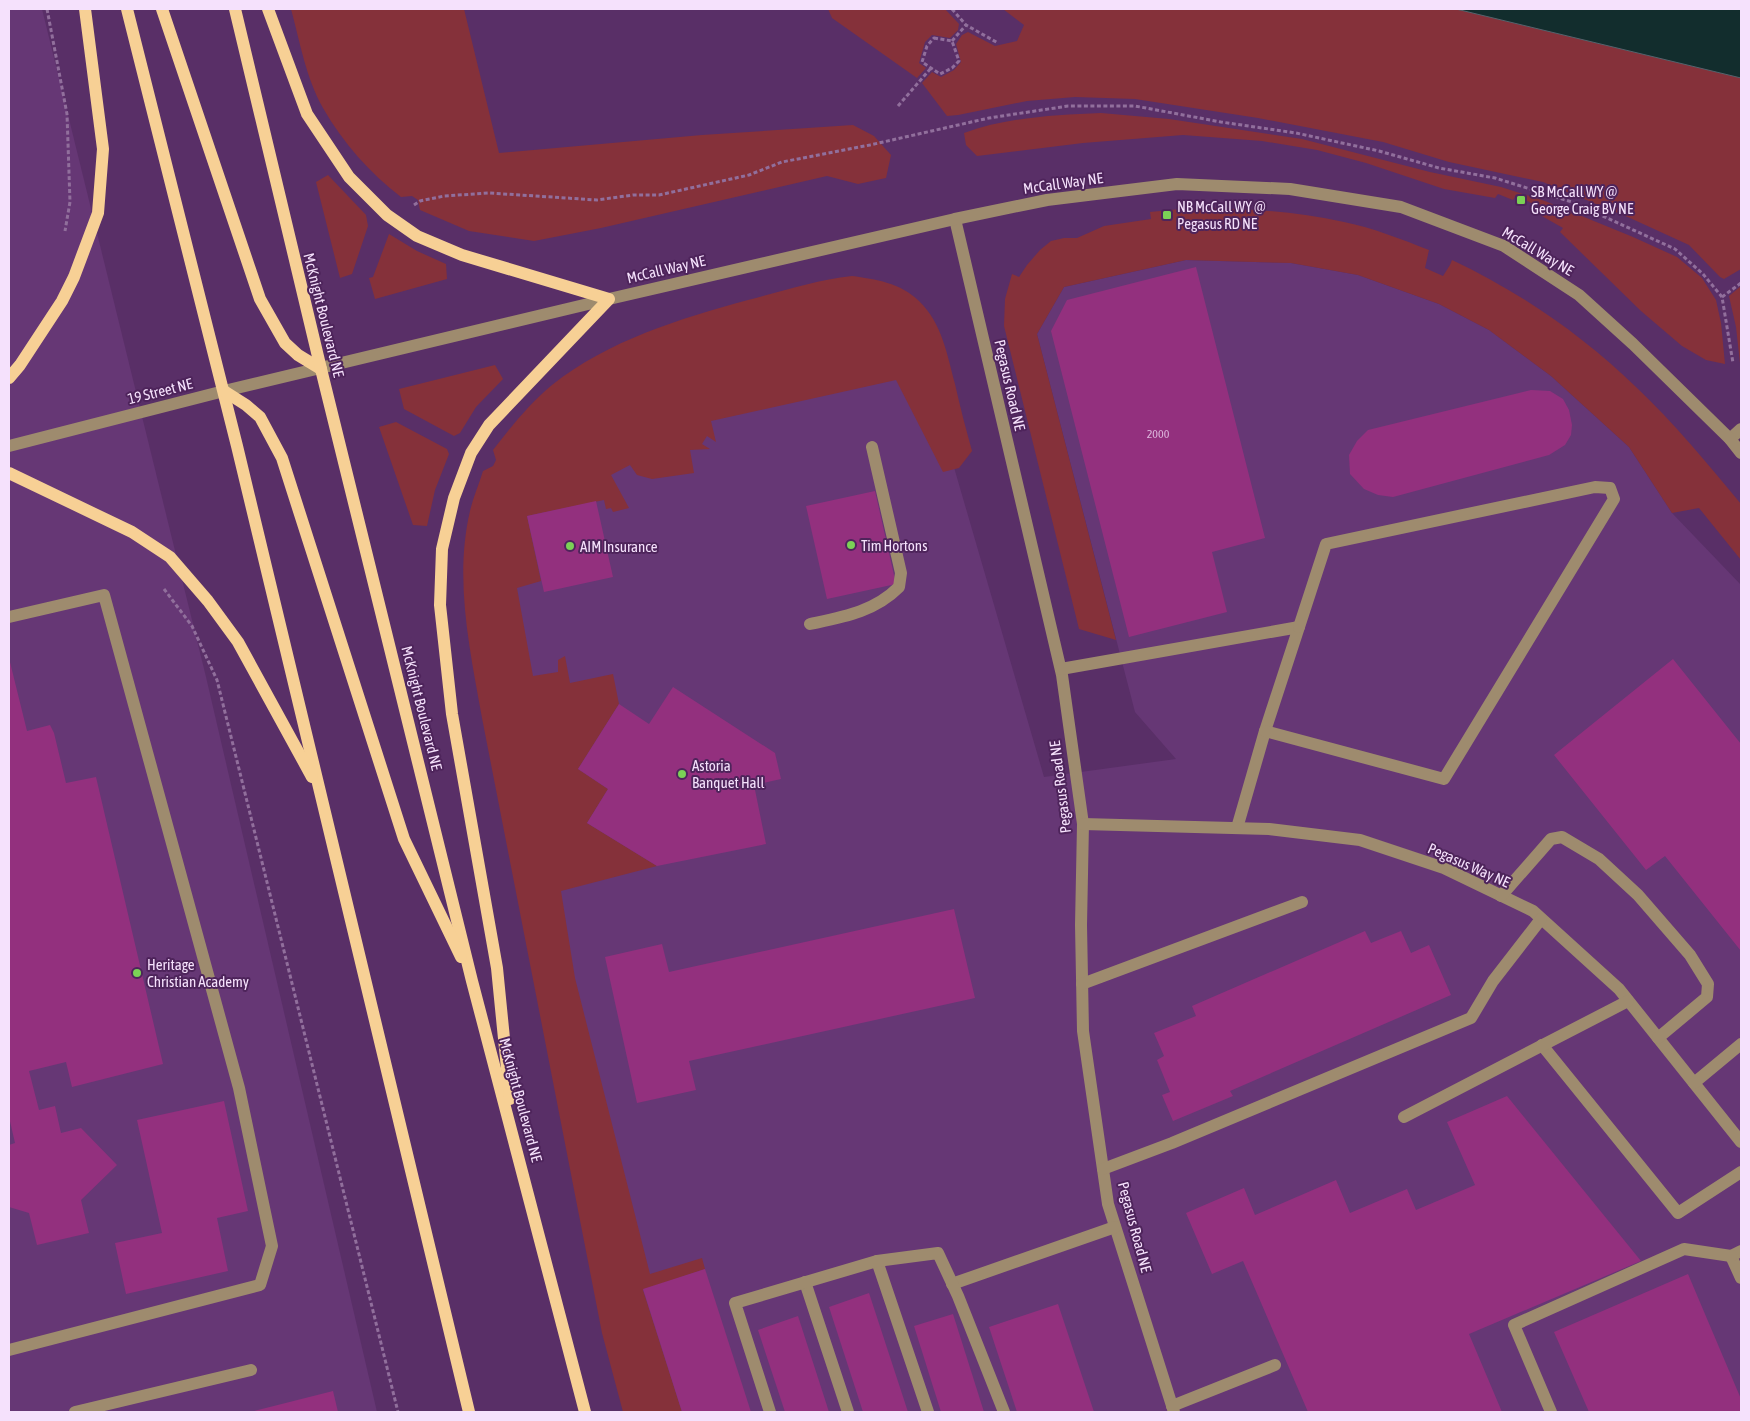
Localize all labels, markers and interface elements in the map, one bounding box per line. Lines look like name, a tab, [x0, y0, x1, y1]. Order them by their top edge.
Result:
street label: McCall Way NE	[1022, 169, 1104, 197]
place label: SB McCall WY @ George Craig BV NE	[1531, 183, 1634, 217]
marker: SB McCall WY @ George Craig BV NE	[1515, 194, 1527, 206]
place label: NB McCall WY @ Pegasus RD NE	[1177, 198, 1266, 232]
marker: NB McCall WY @ Pegasus RD NE	[1161, 209, 1173, 221]
street label: McCall Way NE	[1499, 223, 1577, 279]
street label: McKnight Boulevard NE	[300, 251, 348, 379]
street label: McCall Way NE	[625, 252, 708, 286]
street label: Pegasus Road NE	[991, 338, 1029, 433]
street label: 19 Street NE	[126, 375, 195, 407]
house number: 2000	[1147, 427, 1170, 441]
place label: Tim Hortons	[861, 537, 927, 554]
place label: AIM Insurance	[580, 538, 658, 555]
marker: Tim Hortons	[845, 539, 857, 551]
marker: AIM Insurance	[564, 540, 576, 552]
street label: McKnight Boulevard NE	[398, 644, 446, 772]
street label: Pegasus Road NE	[1046, 739, 1074, 834]
place label: Astoria Banquet Hall	[692, 757, 765, 791]
marker: Astoria Banquet Hall	[676, 768, 688, 780]
street label: Pegasus Way NE	[1425, 839, 1513, 891]
place label: Heritage Christian Academy	[147, 956, 249, 990]
marker: Heritage Christian Academy	[131, 967, 143, 979]
street label: McKnight Boulevard NE	[496, 1036, 546, 1164]
street label: Pegasus Road NE	[1115, 1180, 1155, 1275]

